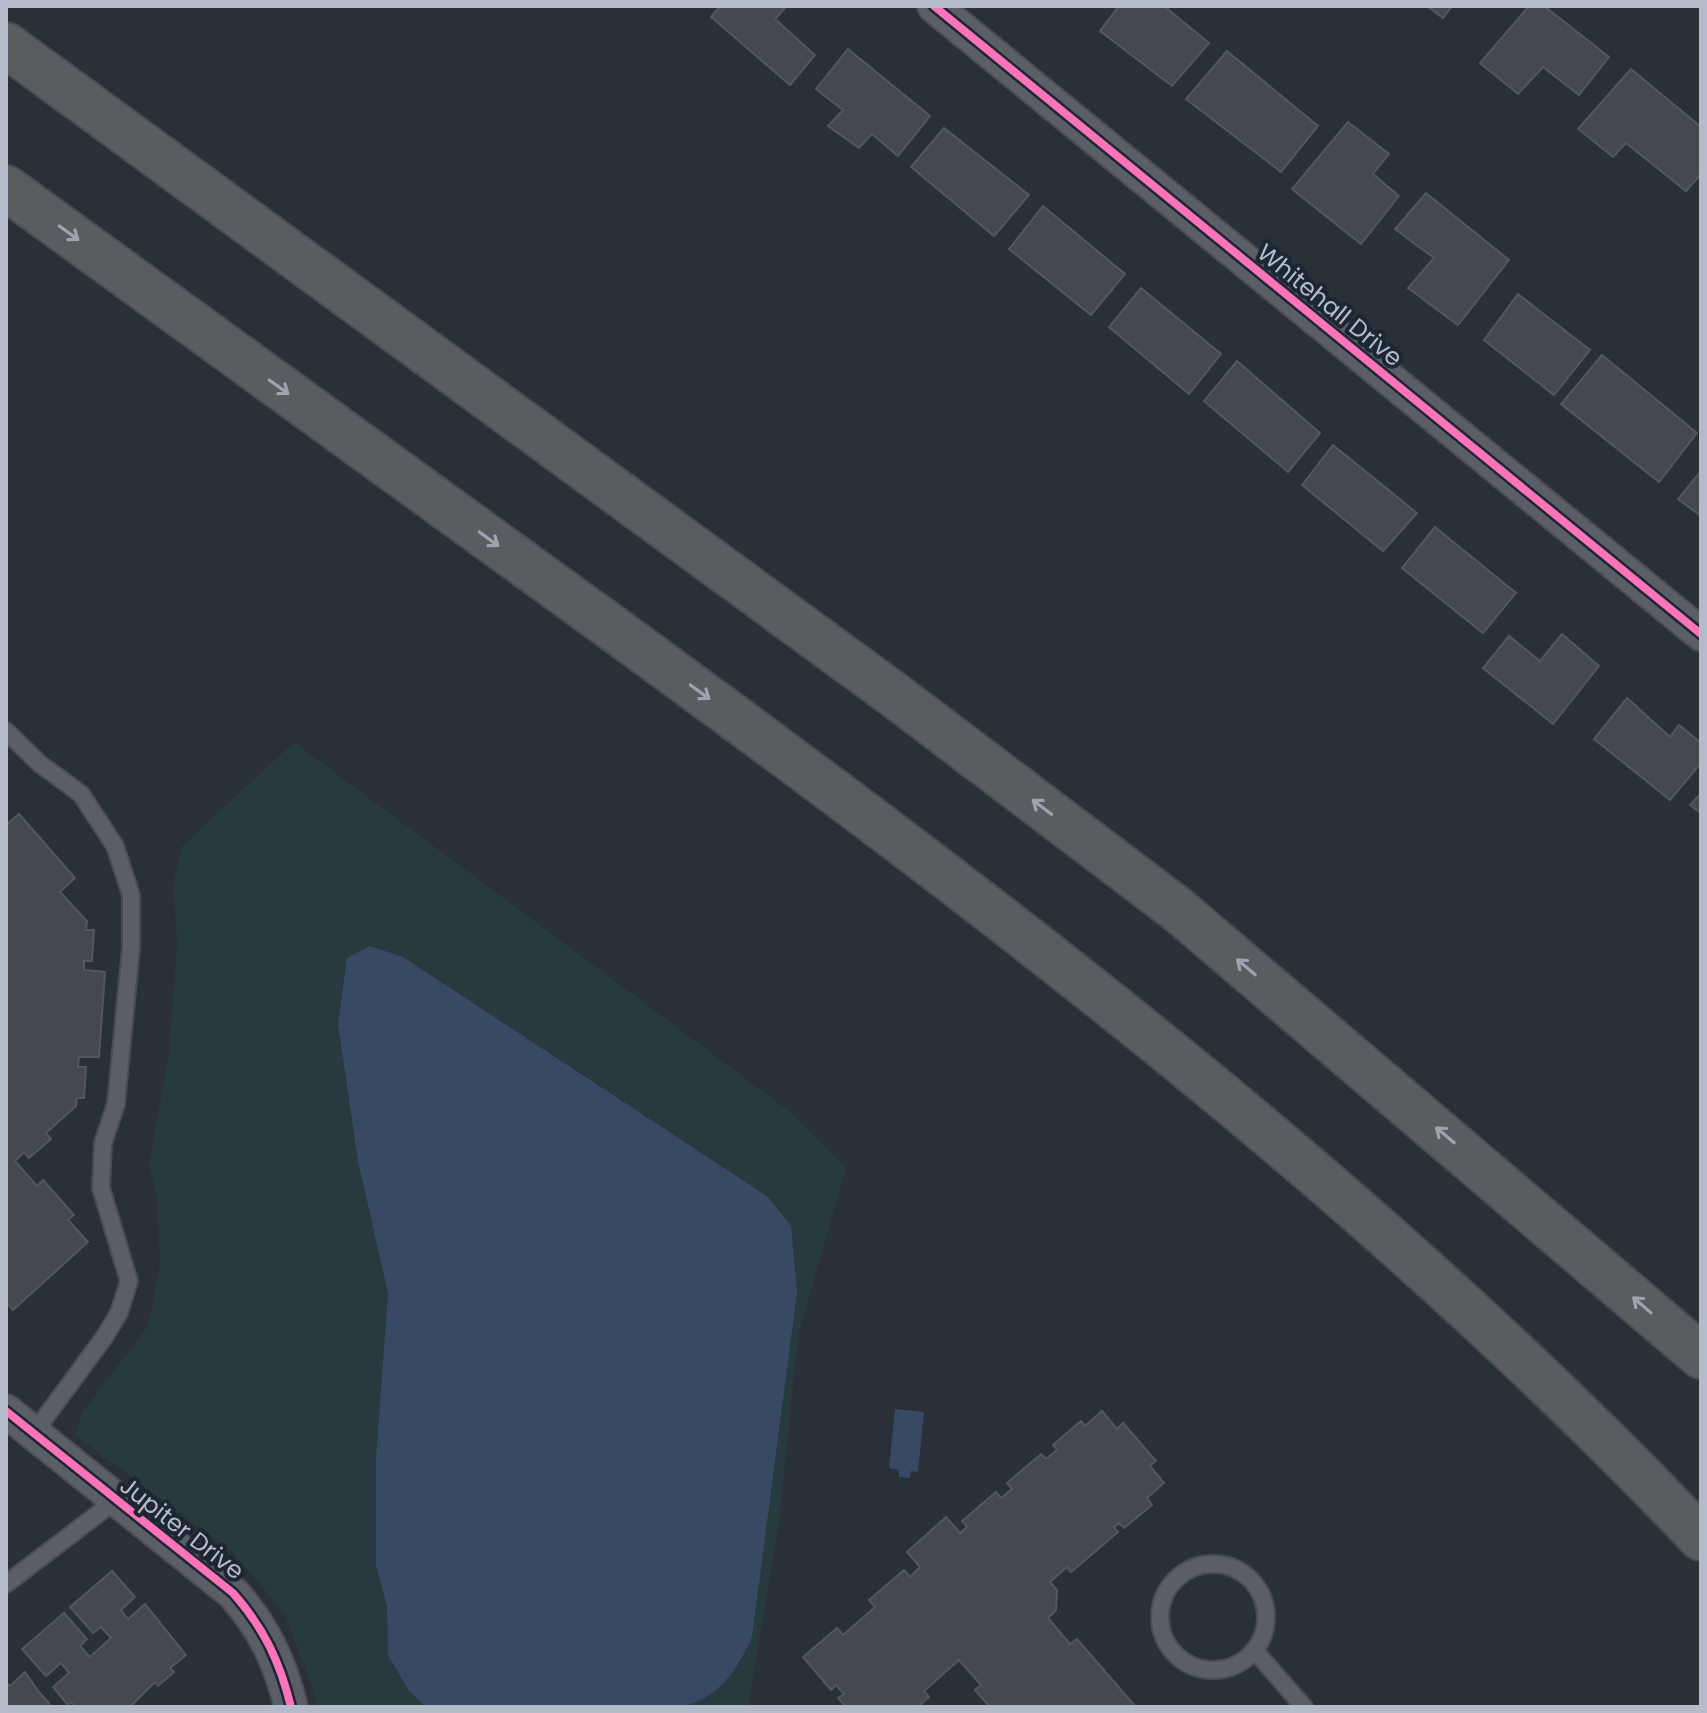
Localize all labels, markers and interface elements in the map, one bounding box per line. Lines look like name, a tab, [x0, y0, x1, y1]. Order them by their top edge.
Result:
one-way arrow	[58, 225, 79, 242]
street label: Whitehall Drive	[1250, 236, 1410, 374]
one-way arrow	[268, 378, 290, 395]
one-way arrow	[478, 531, 500, 548]
one-way arrow	[688, 684, 710, 701]
one-way arrow	[1032, 798, 1053, 815]
one-way arrow	[1237, 959, 1257, 977]
one-way arrow	[1436, 1126, 1456, 1144]
one-way arrow	[1632, 1296, 1653, 1314]
street label: Jupiter Drive	[113, 1469, 251, 1587]

